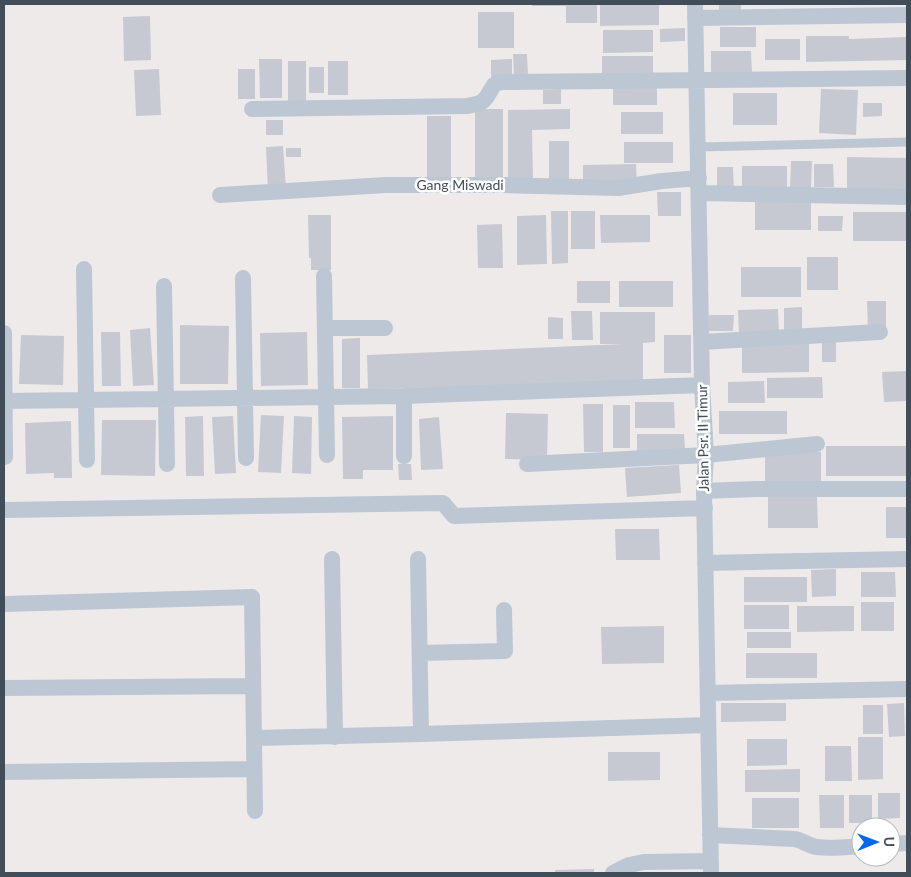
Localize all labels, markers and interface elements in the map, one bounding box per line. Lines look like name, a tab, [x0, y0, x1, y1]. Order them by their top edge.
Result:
street label: Gang Miswadi	[416, 176, 504, 193]
street label: Jalan Psr. II Timur	[693, 384, 712, 492]
north arrow	[851, 817, 901, 867]
text: U	[881, 836, 898, 847]

